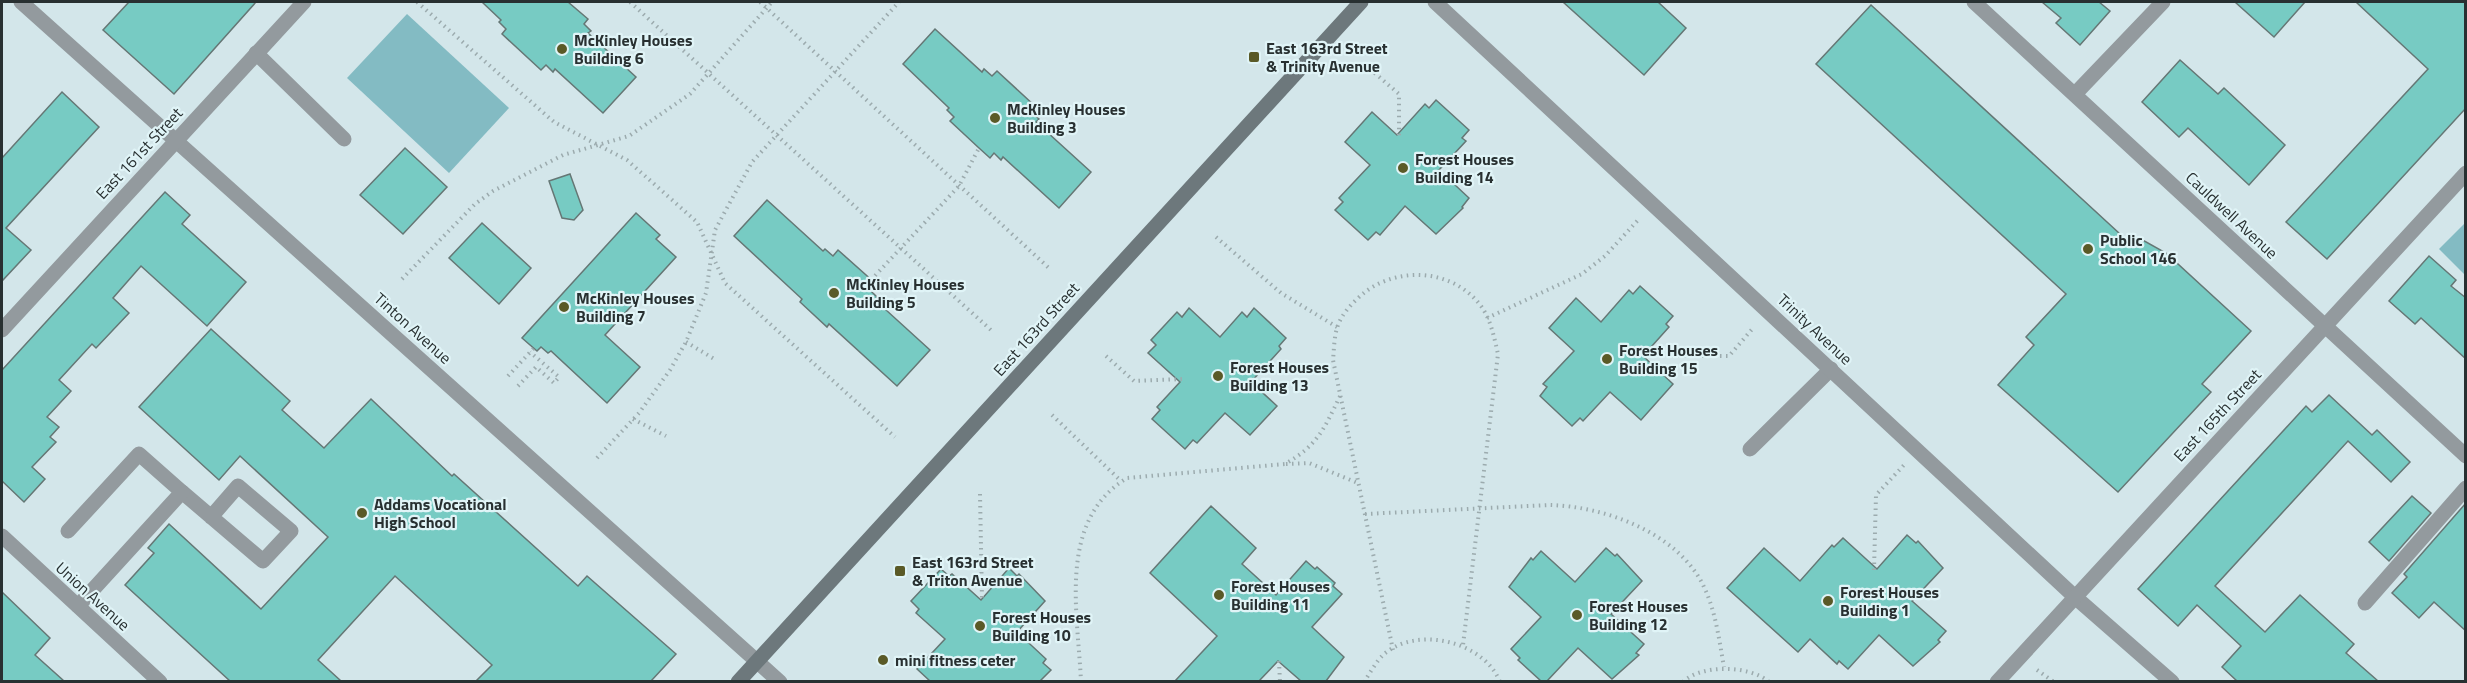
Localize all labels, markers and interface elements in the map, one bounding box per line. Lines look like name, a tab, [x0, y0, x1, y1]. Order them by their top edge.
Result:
place label: McKinley Houses Building 6	[574, 28, 692, 70]
place label: East 163rd Street & Trinity Avenue	[1266, 36, 1388, 78]
marker: McKinley Houses Building 6	[555, 42, 569, 56]
marker: East 163rd Street & Trinity Avenue	[1247, 50, 1261, 64]
place label: McKinley Houses Building 3	[1007, 97, 1125, 139]
street label: East 161st Street	[90, 101, 188, 204]
marker: McKinley Houses Building 3	[988, 111, 1002, 125]
place label: Forest Houses Building 14	[1415, 147, 1514, 189]
marker: Forest Houses Building 14	[1396, 161, 1410, 175]
street label: Cauldwell Avenue	[2180, 166, 2284, 264]
place label: Public School 146	[2100, 228, 2176, 270]
marker: Public School 146	[2081, 242, 2095, 256]
place label: McKinley Houses Building 5	[846, 272, 964, 314]
street label: East 163rd Street	[987, 277, 1085, 381]
place label: McKinley Houses Building 7	[576, 286, 694, 328]
marker: McKinley Houses Building 5	[827, 286, 841, 300]
street label: Tinton Avenue	[369, 287, 457, 369]
street label: Trinity Avenue	[1772, 288, 1858, 370]
marker: McKinley Houses Building 7	[557, 300, 571, 314]
place label: Forest Houses Building 15	[1619, 338, 1718, 380]
marker: Forest Houses Building 15	[1600, 352, 1614, 366]
place label: Forest Houses Building 13	[1230, 355, 1329, 397]
street label: East 165th Street	[2168, 363, 2267, 467]
marker: Forest Houses Building 13	[1211, 369, 1225, 383]
place label: Addams Vocational High School	[374, 492, 507, 534]
marker: Addams Vocational High School	[355, 506, 369, 520]
place label: East 163rd Street & Triton Avenue	[912, 550, 1034, 592]
street label: Union Avenue	[50, 556, 136, 636]
marker: East 163rd Street & Triton Avenue	[893, 564, 907, 578]
place label: Forest Houses Building 11	[1231, 574, 1330, 616]
place label: Forest Houses Building 1	[1840, 580, 1939, 622]
marker: Forest Houses Building 11	[1212, 588, 1226, 602]
place label: Forest Houses Building 12	[1589, 594, 1688, 636]
marker: Forest Houses Building 1	[1821, 594, 1835, 608]
place label: Forest Houses Building 10	[992, 605, 1091, 647]
marker: Forest Houses Building 12	[1570, 608, 1584, 622]
marker: Forest Houses Building 10	[973, 619, 987, 633]
place label: mini fitness ceter	[895, 648, 1016, 672]
marker: mini fitness ceter	[876, 653, 890, 667]

